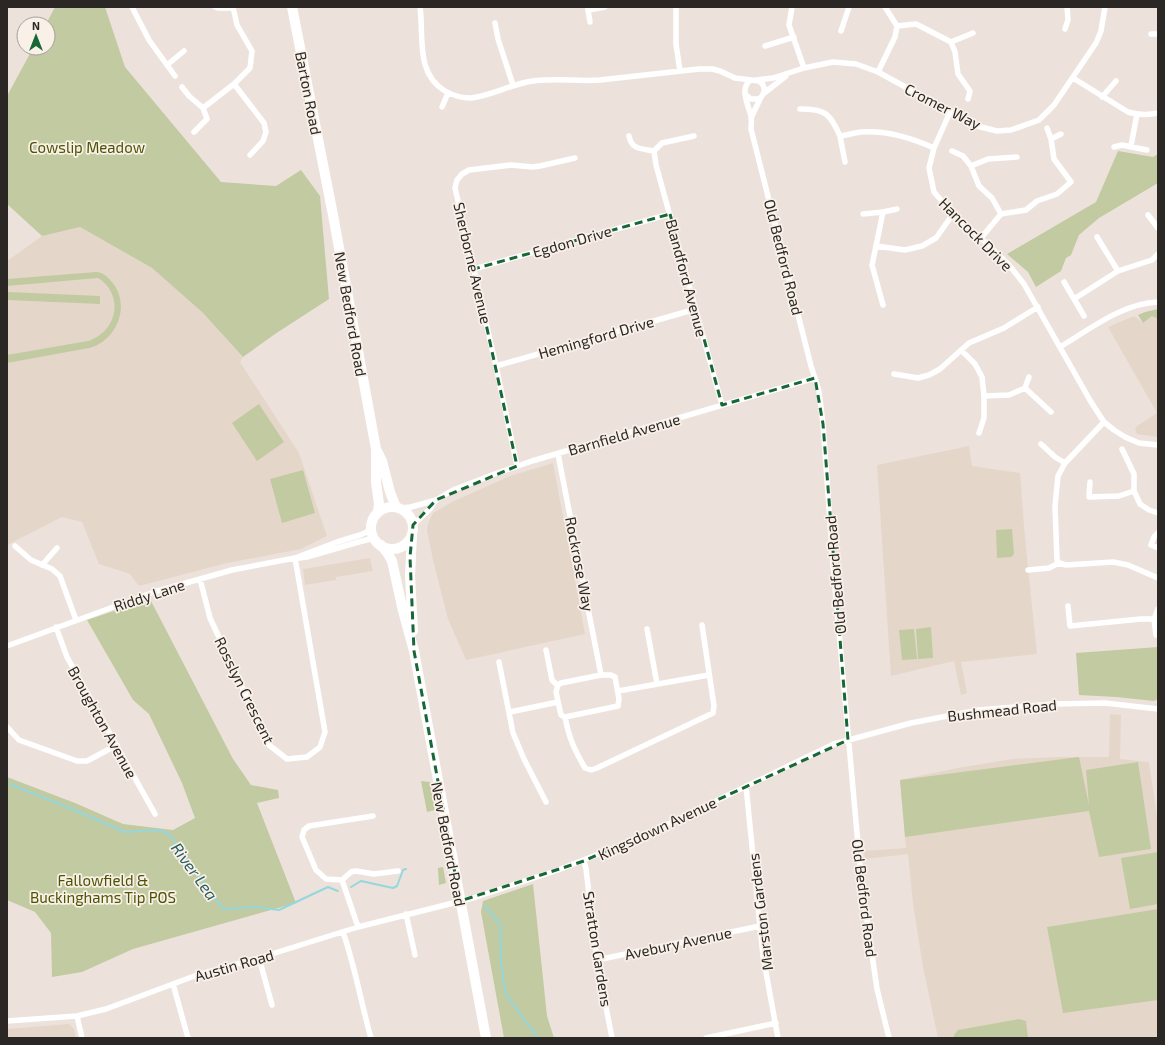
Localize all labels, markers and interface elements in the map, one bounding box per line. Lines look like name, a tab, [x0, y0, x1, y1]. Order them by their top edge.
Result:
north arrow	[16, 16, 56, 56]
text: N	[32, 19, 40, 32]
street label: Barton Road	[292, 50, 326, 136]
street label: Cromer Way	[902, 79, 984, 133]
park label: Cowslip Meadow	[29, 138, 145, 156]
street label: Hancock Drive	[936, 194, 1016, 274]
street label: Old Bedford Road	[761, 197, 807, 317]
street label: Sherborne Avenue	[450, 200, 496, 326]
street label: Blandford Avenue	[663, 217, 711, 339]
street label: Egdon Drive	[530, 221, 614, 261]
street label: New Bedford Road	[331, 250, 371, 378]
street label: Hemingford Drive	[536, 312, 656, 362]
street label: Barnfield Avenue	[566, 409, 682, 459]
street label: Rockrose Way	[562, 515, 598, 613]
street label: Old Bedford Road	[821, 515, 849, 635]
street label: Riddy Lane	[111, 575, 187, 615]
street label: Rosslyn Crescent	[211, 634, 279, 747]
street label: Broughton Avenue	[65, 663, 141, 781]
street label: Bushmead Road	[946, 695, 1058, 725]
street label: New Bedford Road	[428, 780, 470, 908]
street label: Kingsdown Avenue	[595, 793, 719, 863]
street label: Old Bedford Road	[849, 838, 881, 958]
water label: River Lea	[168, 839, 222, 903]
street label: Marston Gardens	[744, 852, 776, 972]
park label: Fallowfield & Buckinghams Tip POS	[30, 871, 176, 906]
street label: Stratton Gardens	[580, 890, 616, 1008]
street label: Avebury Avenue	[623, 923, 733, 963]
street label: Austin Road	[192, 945, 276, 985]

